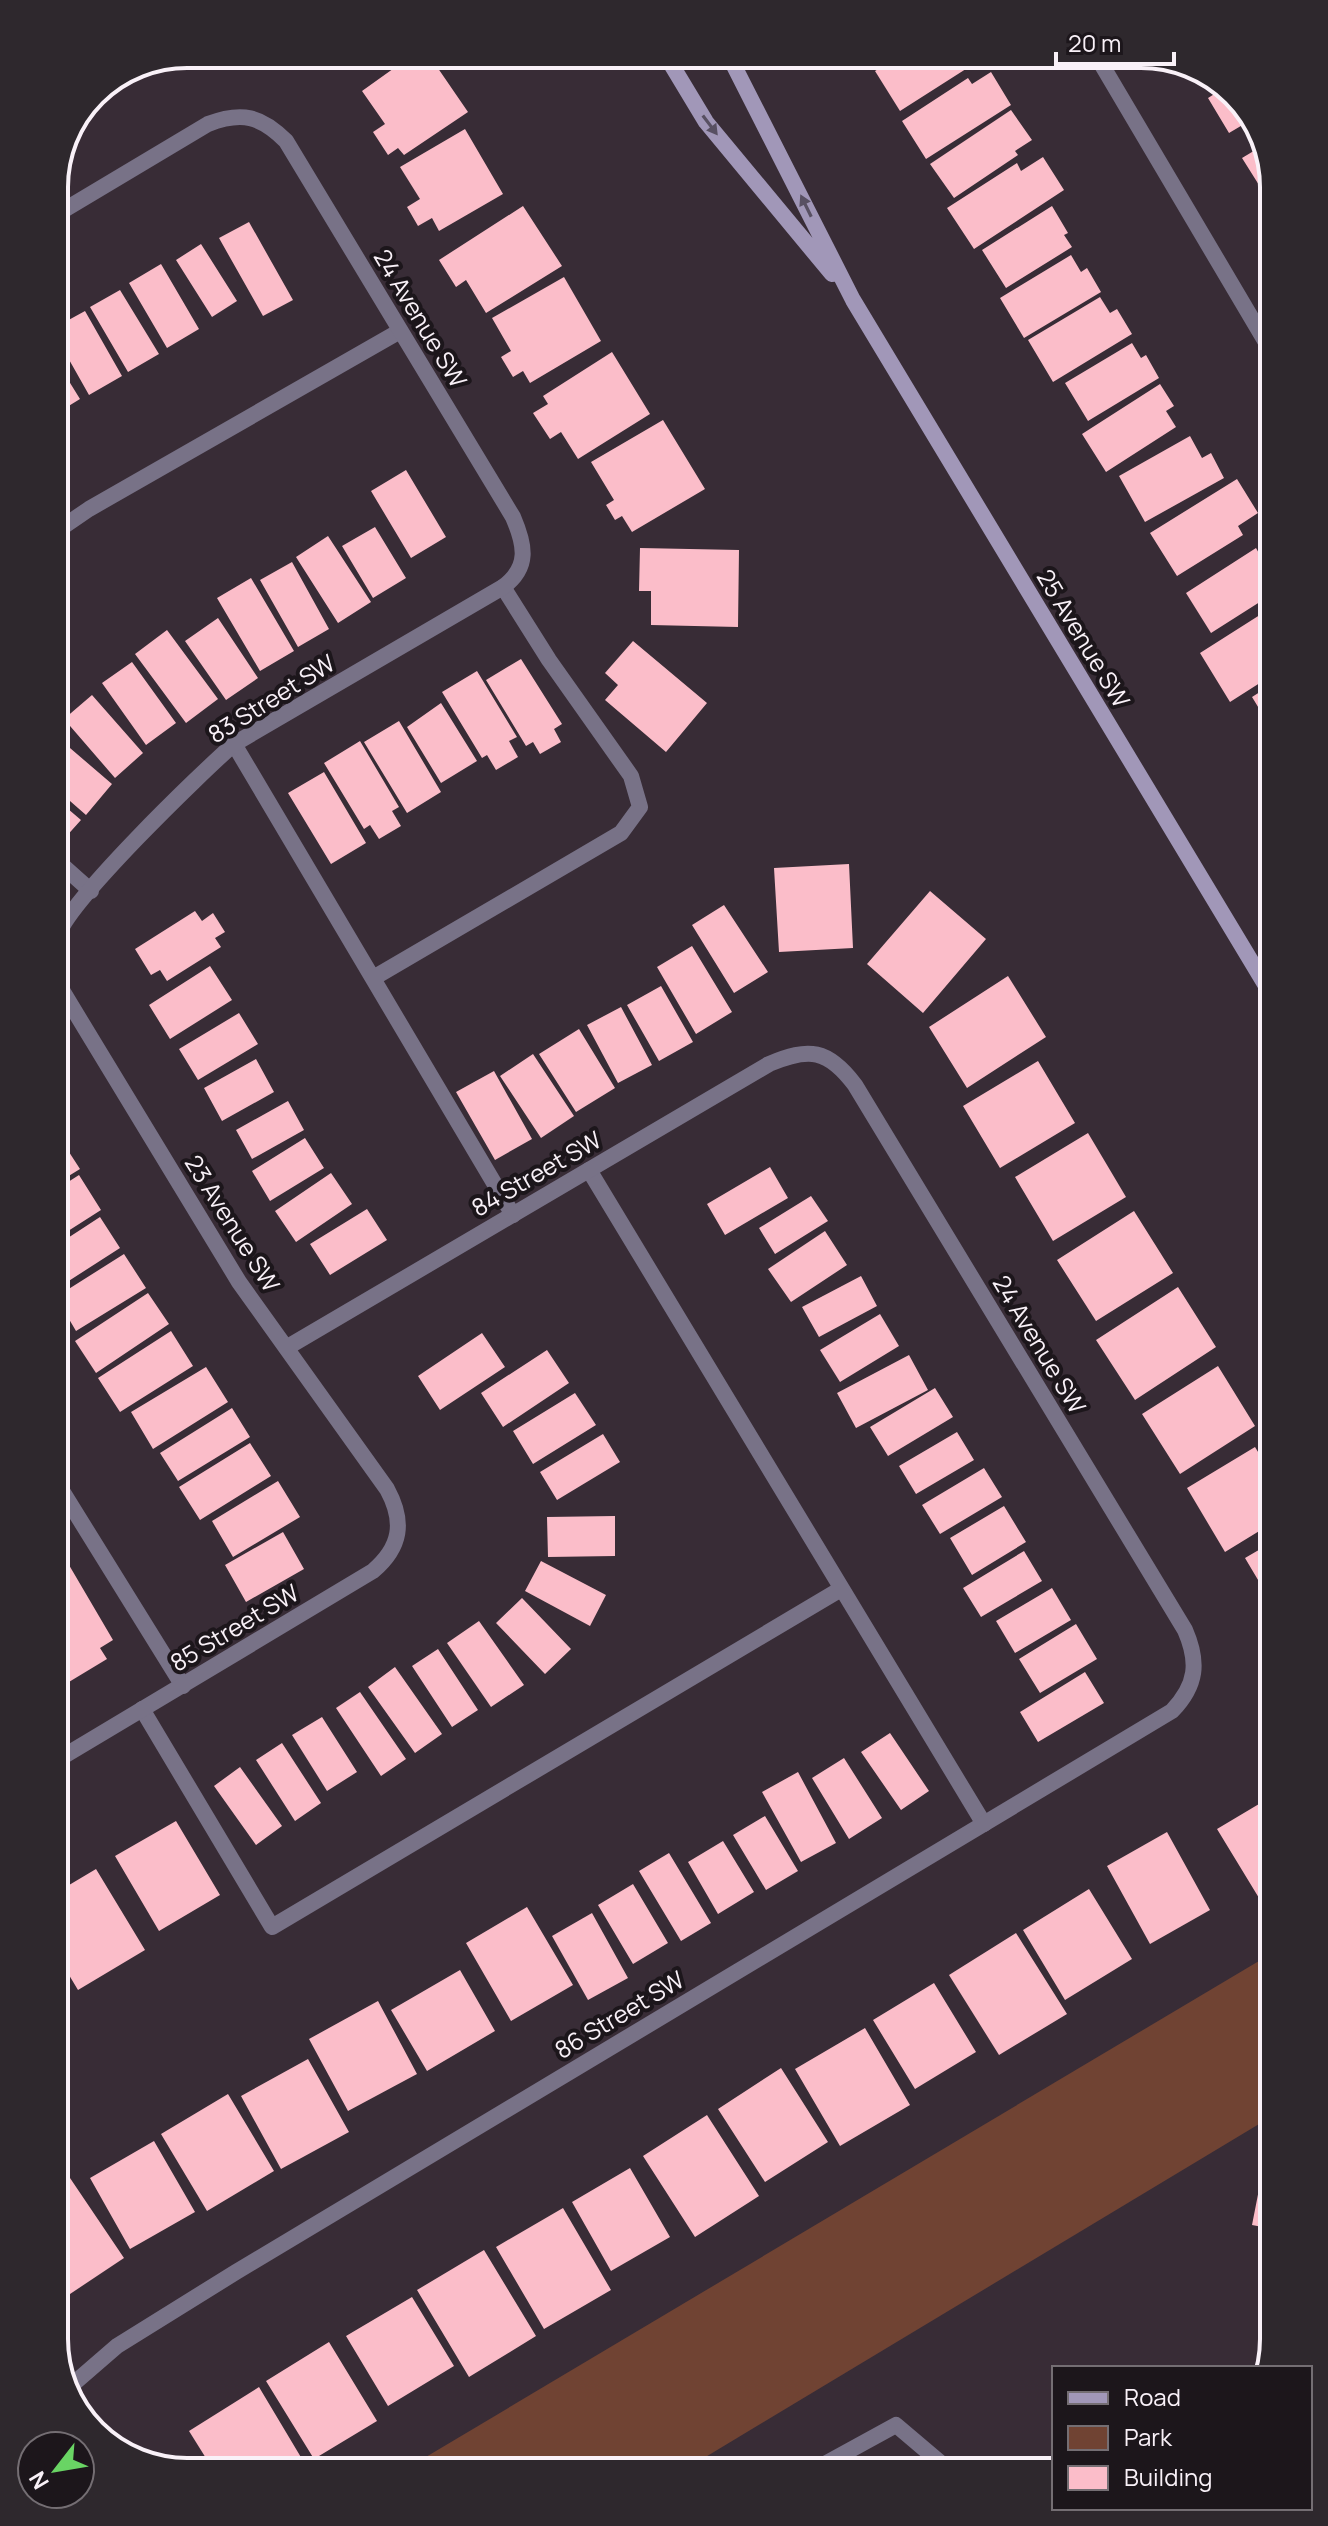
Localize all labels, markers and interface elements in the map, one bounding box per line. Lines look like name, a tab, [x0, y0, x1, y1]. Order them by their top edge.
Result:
scale bar	[1056, 16, 1174, 66]
text: 20 m	[1068, 26, 1121, 59]
one-way arrow	[702, 115, 718, 135]
one-way arrow	[799, 194, 812, 217]
street label: 24 Avenue SW	[367, 243, 476, 394]
street label: 25 Avenue SW	[1030, 563, 1139, 714]
street label: 83 Street SW	[201, 646, 341, 750]
street label: 84 Street SW	[465, 1122, 607, 1224]
street label: 23 Avenue SW	[178, 1148, 288, 1298]
street label: 24 Avenue SW	[986, 1269, 1095, 1420]
street label: 85 Street SW	[164, 1575, 305, 1678]
street label: 86 Street SW	[548, 1962, 690, 2066]
legend	[1052, 2366, 1312, 2510]
text: Road	[1124, 2380, 1181, 2413]
text: Park	[1124, 2420, 1173, 2453]
north arrow	[16, 2430, 96, 2510]
text: Building	[1124, 2460, 1212, 2493]
text: N	[22, 2466, 56, 2495]

